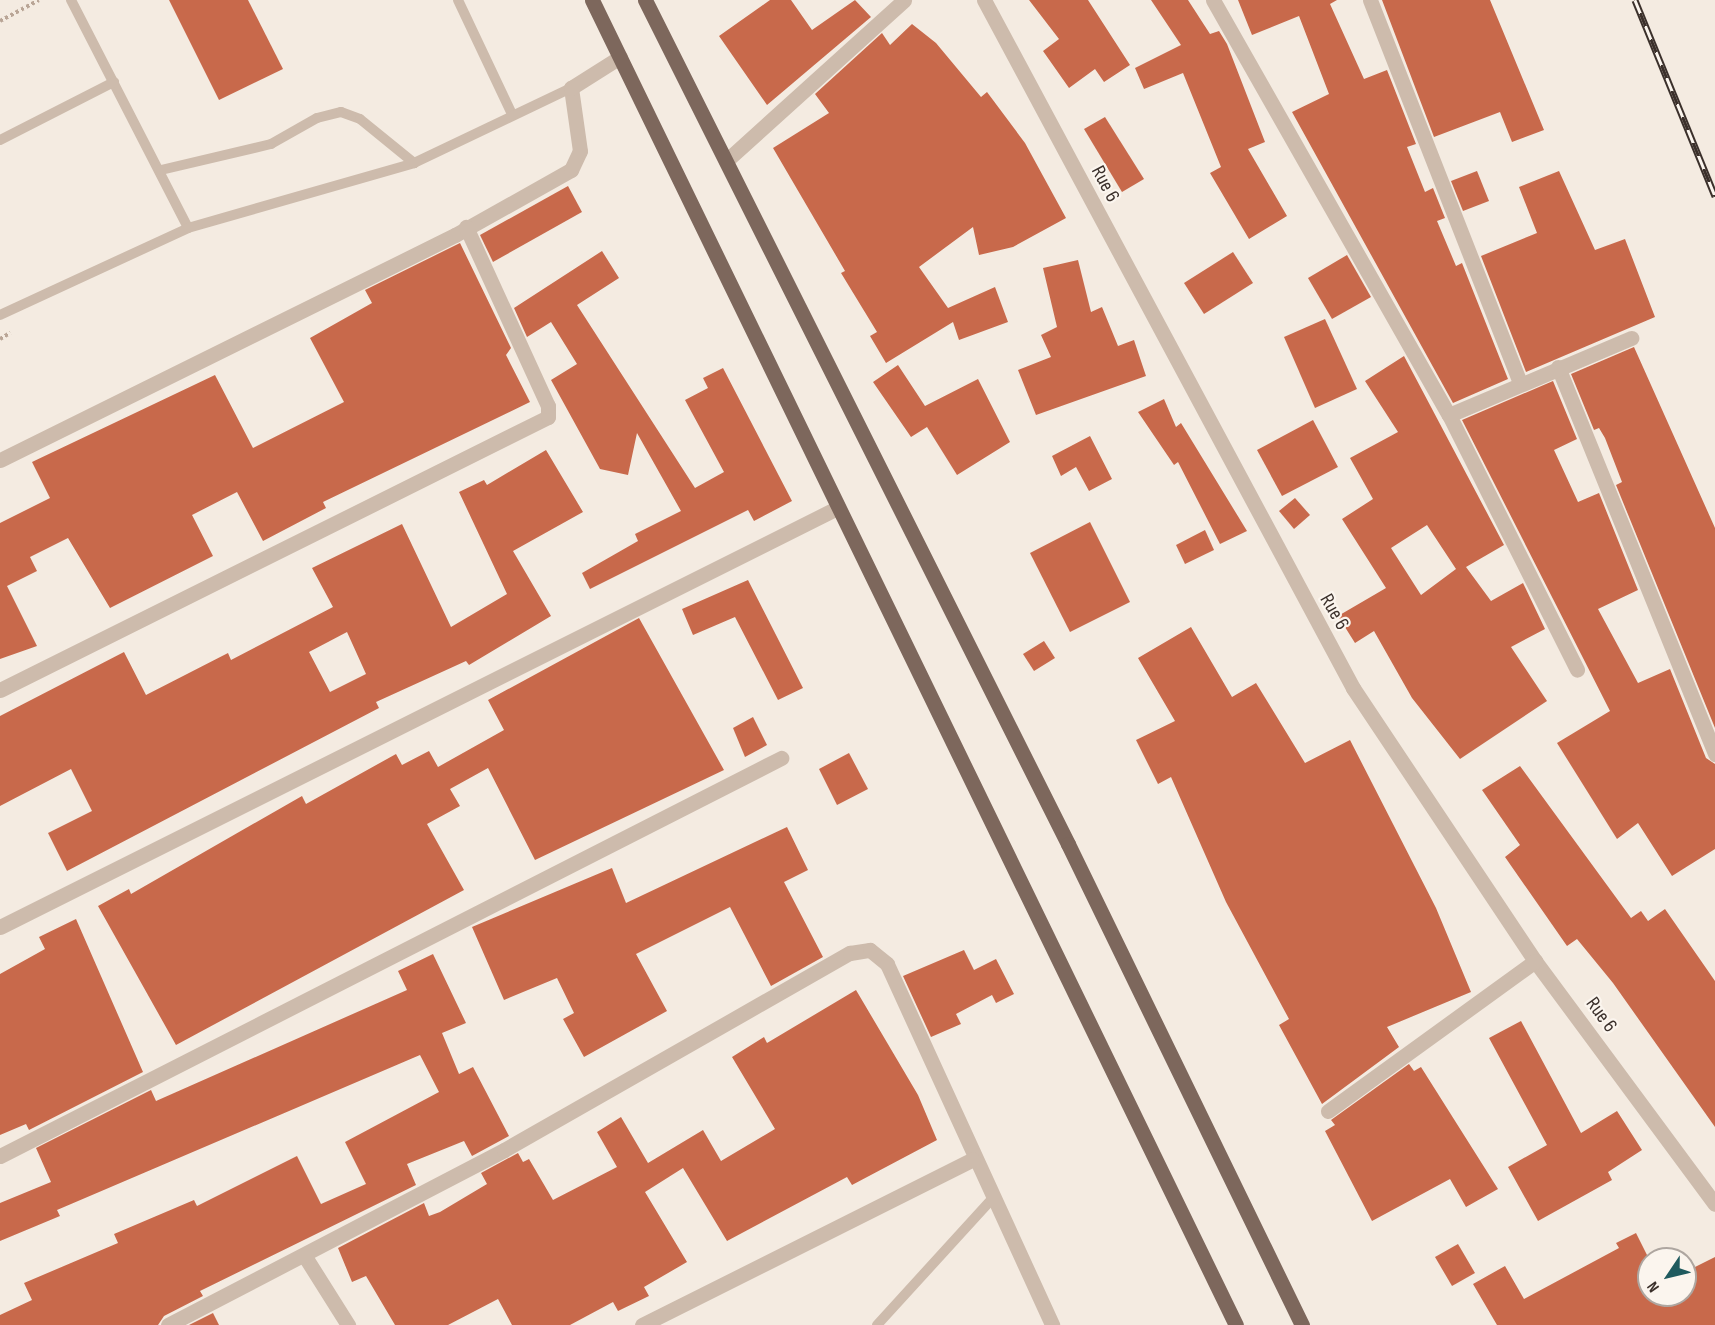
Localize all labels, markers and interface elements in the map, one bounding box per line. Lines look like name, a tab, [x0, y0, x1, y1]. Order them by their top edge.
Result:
street label: Rue 6	[1086, 162, 1124, 206]
street label: Rue 6	[1314, 590, 1354, 634]
street label: Rue 6	[1580, 993, 1622, 1037]
north arrow	[1637, 1247, 1697, 1307]
text: N	[1643, 1278, 1664, 1295]

